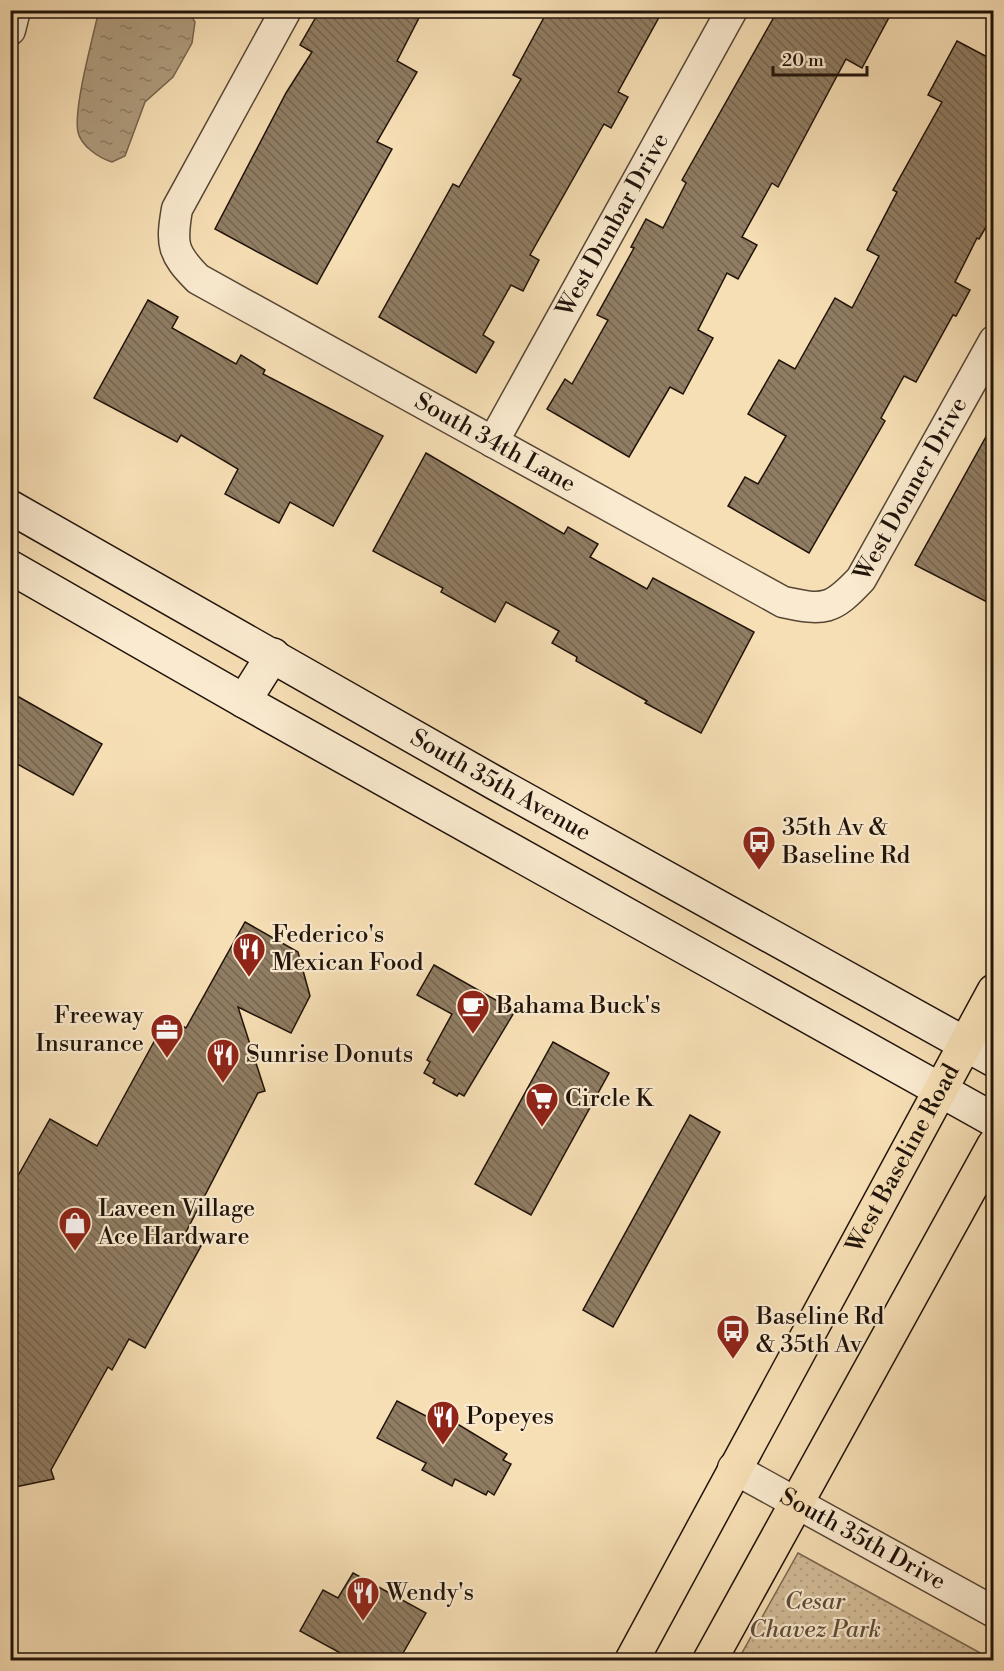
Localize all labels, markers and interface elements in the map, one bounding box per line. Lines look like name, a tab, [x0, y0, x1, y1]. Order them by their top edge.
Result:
scale bar	[773, 39, 868, 77]
text: 20 m	[782, 49, 824, 72]
street label: West Dunbar Drive	[550, 128, 676, 323]
street label: South 34th Lane	[409, 386, 581, 499]
street label: West Donner Drive	[847, 392, 974, 587]
street label: South 35th Avenue	[405, 723, 596, 848]
place label: 35th Av & Baseline Rd	[781, 813, 911, 871]
bus stop icon: 35th Av & Baseline Rd	[741, 824, 777, 871]
place label: Federico's Mexican Food	[272, 920, 424, 978]
restaurant icon: Federico's Mexican Food	[231, 931, 267, 978]
cafe icon: Bahama Buck's	[455, 988, 491, 1035]
place label: Bahama Buck's	[495, 991, 661, 1021]
place label: Freeway Insurance	[35, 1001, 144, 1059]
office icon: Freeway Insurance	[149, 1012, 185, 1059]
restaurant icon: Sunrise Donuts	[205, 1037, 241, 1084]
place label: Sunrise Donuts	[246, 1040, 413, 1070]
street label: West Baseline Road	[840, 1059, 967, 1259]
supermarket icon: Circle K	[524, 1081, 560, 1128]
place label: Circle K	[565, 1084, 655, 1114]
place label: Laveen Village Ace Hardware	[97, 1194, 255, 1252]
shop icon: Laveen Village Ace Hardware	[57, 1205, 93, 1252]
place label: Baseline Rd & 35th Av	[755, 1302, 885, 1360]
bus stop icon: Baseline Rd & 35th Av	[715, 1313, 751, 1360]
restaurant icon: Popeyes	[425, 1399, 461, 1446]
place label: Popeyes	[466, 1402, 554, 1432]
street label: South 35th Drive	[774, 1482, 951, 1597]
restaurant icon: Wendy's	[345, 1575, 381, 1622]
place label: Wendy's	[385, 1578, 474, 1608]
park label: Cesar Chavez Park	[749, 1587, 881, 1645]

